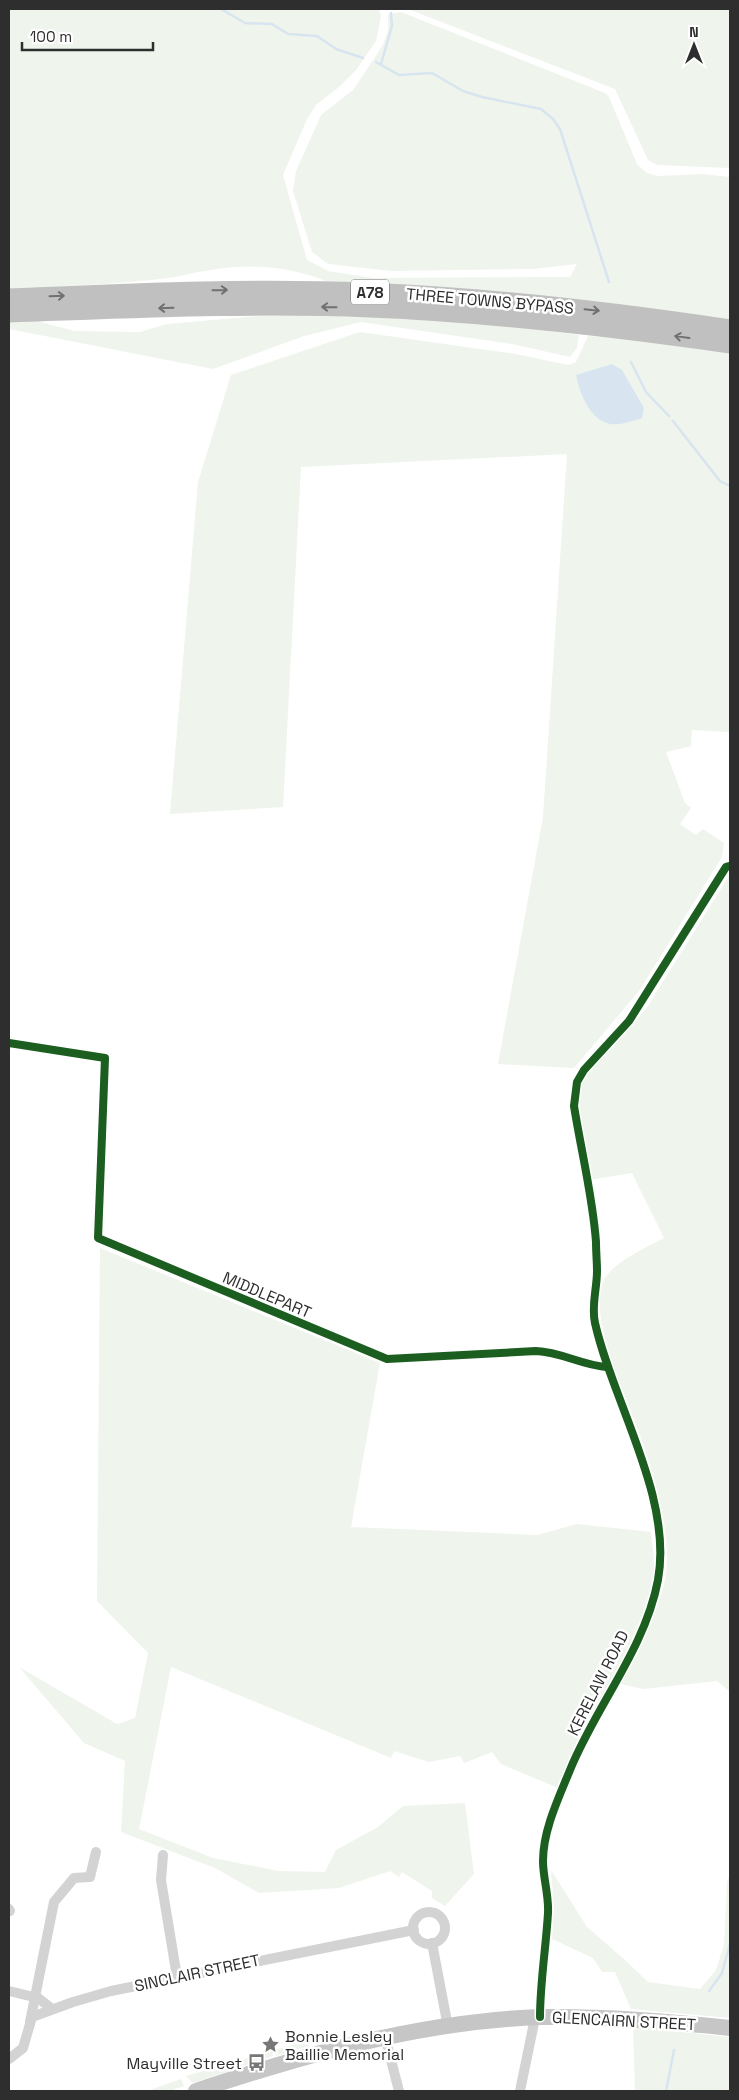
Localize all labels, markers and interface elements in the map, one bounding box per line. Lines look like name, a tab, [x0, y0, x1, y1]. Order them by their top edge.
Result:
scale bar	[22, 20, 154, 52]
north arrow	[669, 20, 719, 70]
text: N	[689, 23, 699, 41]
text: 100 m	[30, 27, 72, 46]
road number: A78	[351, 280, 389, 304]
street label: THREE TOWNS BYPASS	[405, 283, 575, 319]
one-way arrow	[212, 286, 228, 295]
one-way arrow	[49, 291, 65, 301]
one-way arrow	[321, 302, 337, 312]
one-way arrow	[158, 303, 174, 313]
one-way arrow	[583, 305, 599, 315]
one-way arrow	[674, 332, 690, 342]
street label: MIDDLEPART	[219, 1267, 315, 1323]
street label: KERELAW ROAD	[562, 1627, 634, 1739]
street label: SINCLAIR STREET	[132, 1949, 262, 1997]
street label: GLENCAIRN STREET	[551, 2007, 697, 2035]
place label: Bonnie Lesley Baillie Memorial	[285, 2026, 404, 2065]
place icon: Bonnie Lesley Baillie Memorial	[261, 2035, 281, 2055]
place label: Mayville Street	[127, 2053, 242, 2074]
bus stop icon: Mayville Street	[246, 2053, 266, 2073]

